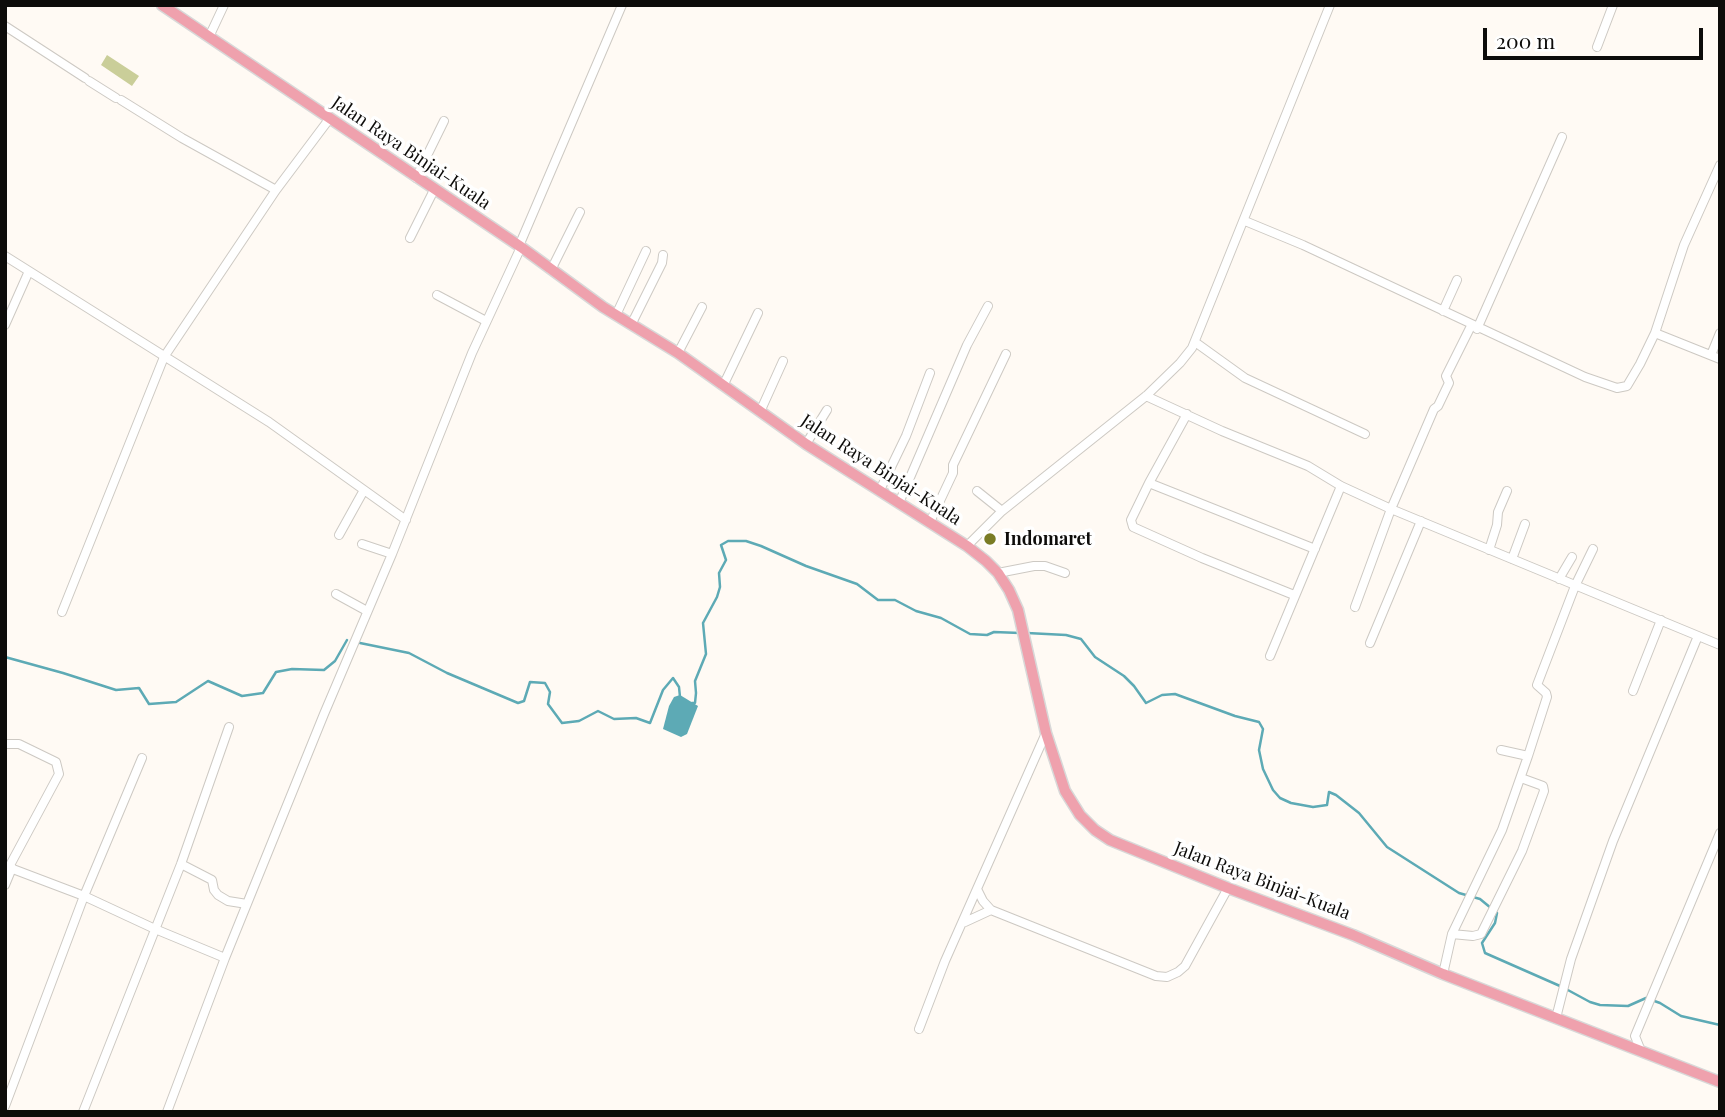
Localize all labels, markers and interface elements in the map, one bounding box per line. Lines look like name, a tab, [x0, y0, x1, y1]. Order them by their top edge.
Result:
scale bar	[1487, 14, 1708, 58]
text: 200 m	[1496, 26, 1555, 54]
street label: Jalan Raya Binjai-Kuala	[327, 92, 495, 214]
street label: Jalan Raya Binjai-Kuala	[797, 410, 965, 530]
place label: Indomaret	[1004, 528, 1092, 550]
marker: Indomaret	[982, 531, 998, 547]
street label: Jalan Raya Binjai-Kuala	[1171, 837, 1353, 925]

